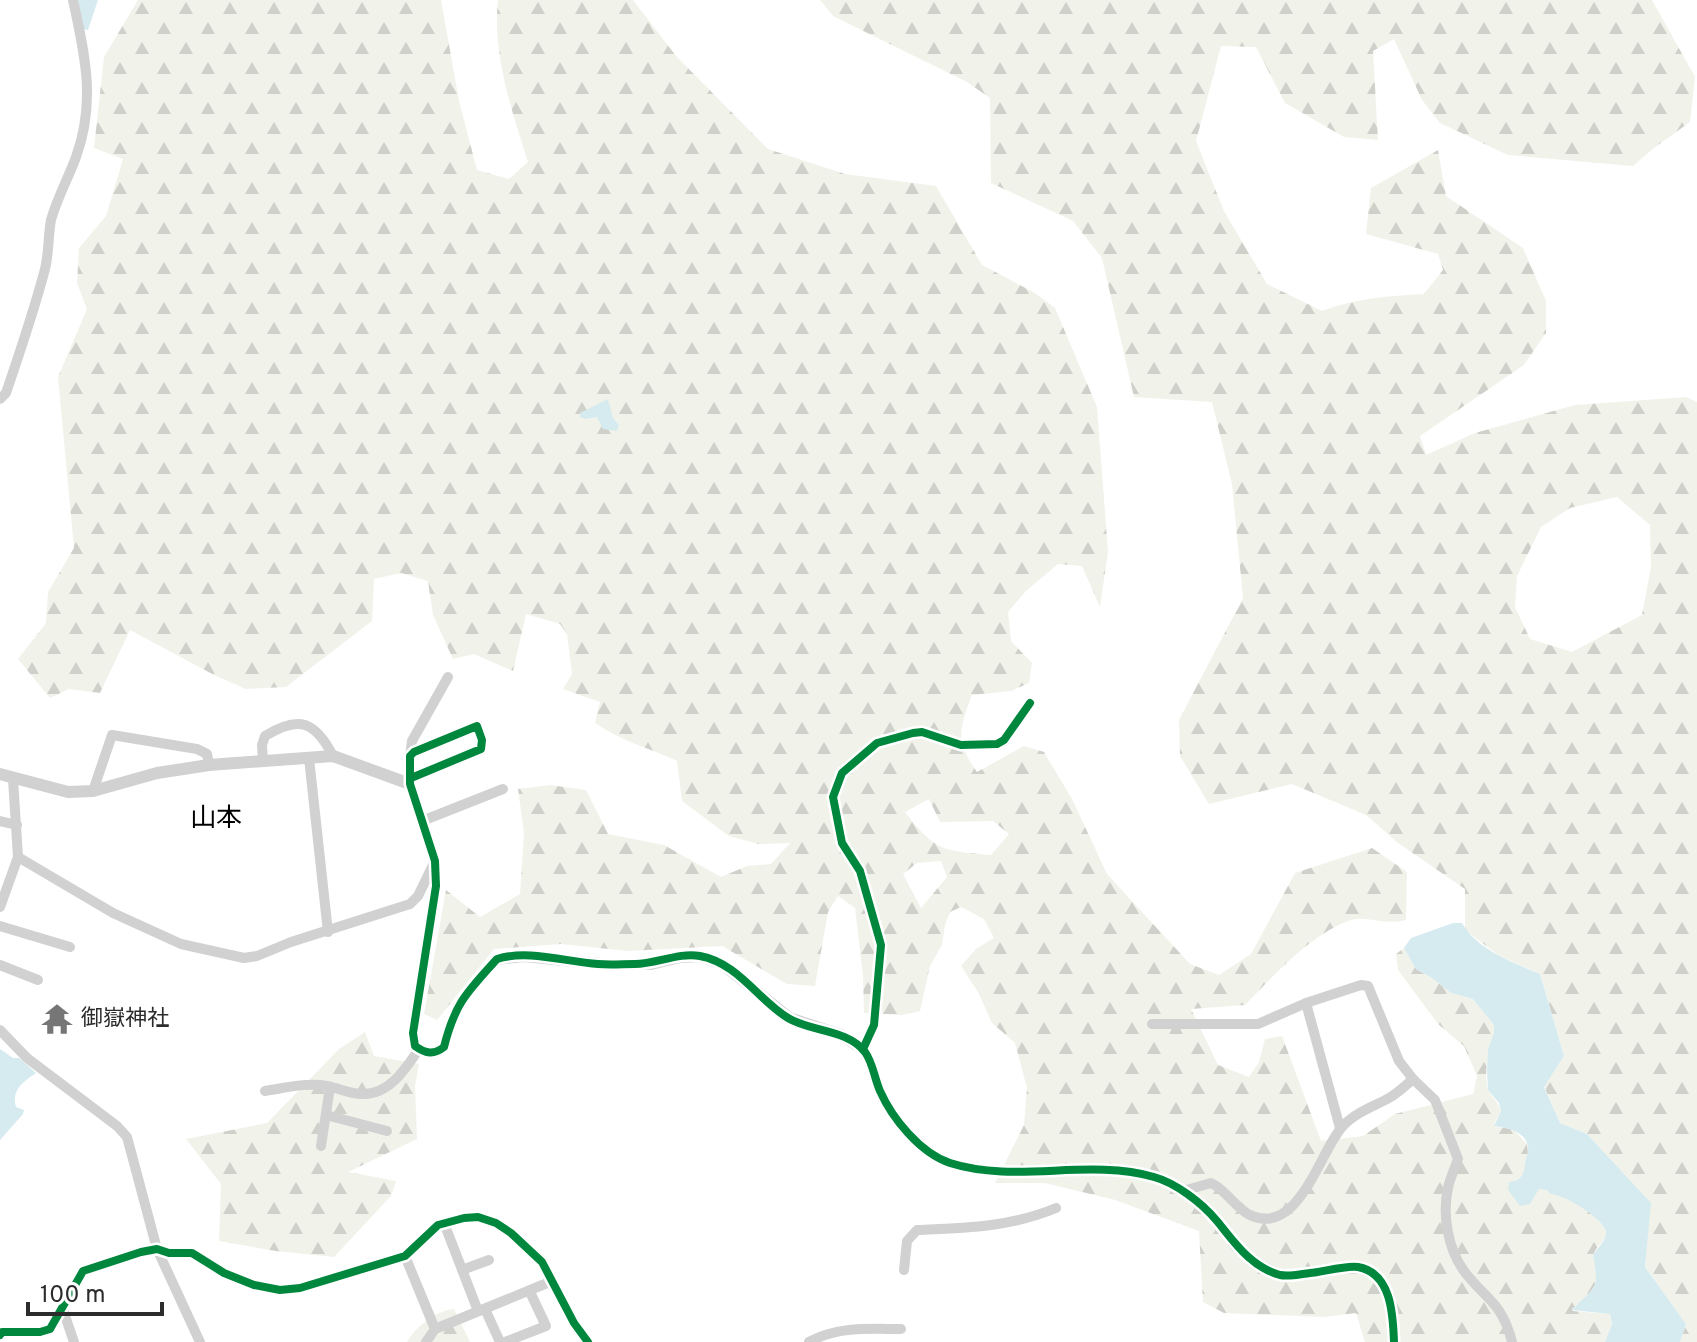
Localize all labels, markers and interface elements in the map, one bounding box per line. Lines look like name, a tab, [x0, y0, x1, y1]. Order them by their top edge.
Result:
district label: 山本	[190, 803, 242, 836]
temple icon: 御嶽神社	[40, 1002, 74, 1036]
place label: 御嶽神社	[81, 1006, 169, 1033]
scale bar	[28, 1266, 162, 1316]
text: 100 m	[40, 1281, 106, 1311]

